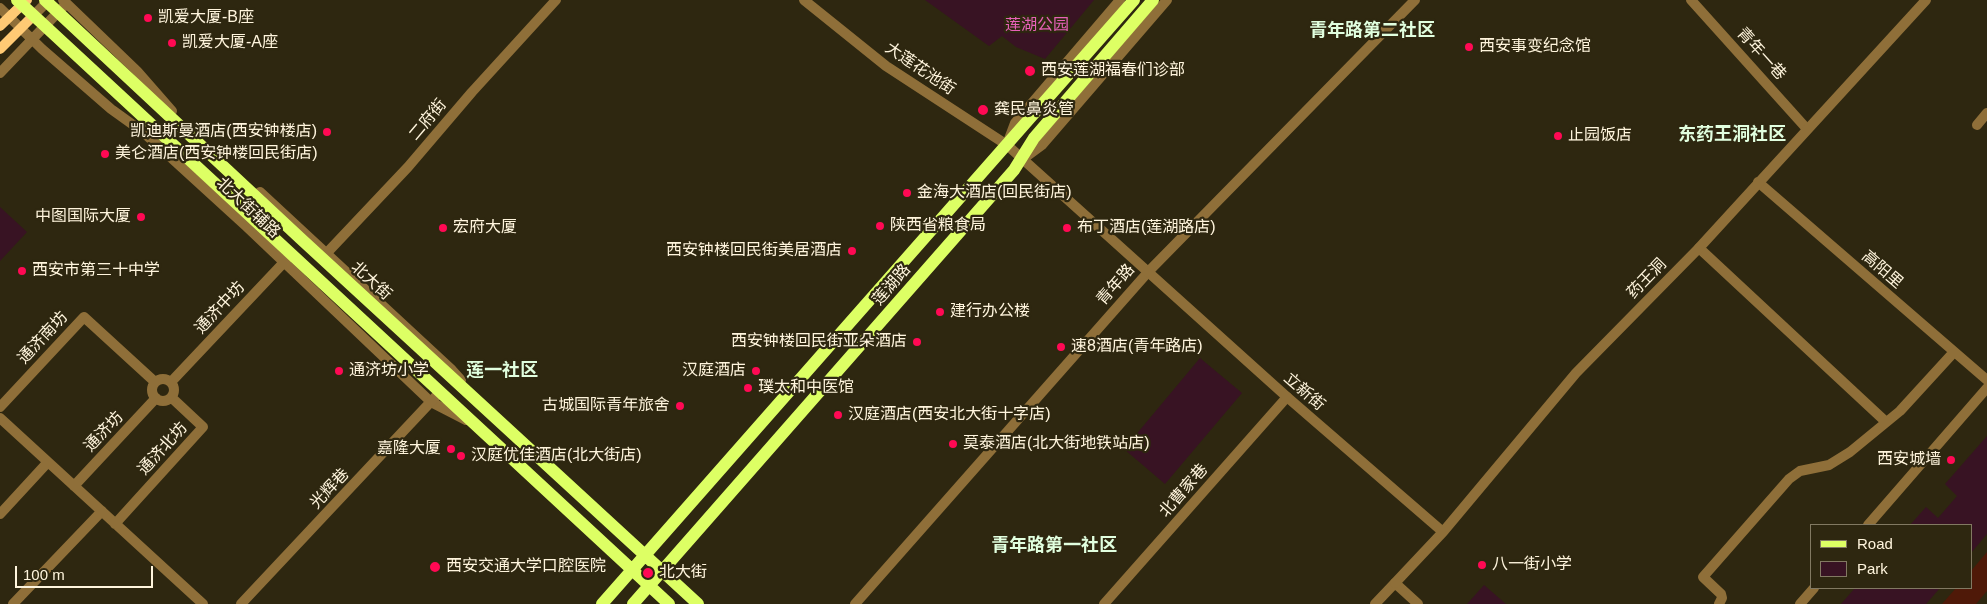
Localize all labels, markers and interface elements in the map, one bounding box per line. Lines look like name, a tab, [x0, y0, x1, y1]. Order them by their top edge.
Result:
place label: 凯爱大厦-B座	[158, 8, 254, 28]
marker: 凯爱大厦-B座	[142, 12, 154, 24]
park label: 莲湖公园	[1005, 16, 1069, 36]
district label: 青年路第二社区	[1309, 20, 1435, 42]
street label: 青年一巷	[1732, 24, 1790, 84]
place label: 凯爱大厦-A座	[182, 33, 278, 53]
marker: 凯爱大厦-A座	[166, 37, 178, 49]
place label: 西安事变纪念馆	[1479, 37, 1591, 57]
street label: 大莲花池街	[881, 39, 959, 99]
marker: 西安事变纪念馆	[1463, 41, 1475, 53]
place label: 西安莲湖福春们诊部	[1041, 61, 1185, 81]
marker: 西安莲湖福春们诊部	[1023, 64, 1037, 78]
street label: 二府街	[405, 95, 451, 145]
place label: 龚民鼻炎管	[994, 100, 1074, 120]
marker: 龚民鼻炎管	[976, 103, 990, 117]
place label: 凯迪斯曼酒店(西安钟楼店)	[130, 122, 317, 142]
district label: 东药王洞社区	[1678, 124, 1786, 146]
marker: 凯迪斯曼酒店(西安钟楼店)	[321, 126, 333, 138]
place label: 止园饭店	[1568, 126, 1632, 146]
marker: 止园饭店	[1552, 130, 1564, 142]
place label: 美仑酒店(西安钟楼回民街店)	[115, 144, 318, 164]
marker: 美仑酒店(西安钟楼回民街店)	[99, 148, 111, 160]
street label: 北大街辅路	[212, 174, 284, 242]
place label: 金海大酒店(回民街店)	[917, 183, 1072, 203]
marker: 金海大酒店(回民街店)	[901, 187, 913, 199]
place label: 中图国际大厦	[35, 207, 131, 227]
marker: 中图国际大厦	[135, 211, 147, 223]
place label: 陕西省粮食局	[890, 216, 986, 236]
place label: 宏府大厦	[453, 218, 517, 238]
place label: 布丁酒店(莲湖路店)	[1077, 218, 1216, 238]
marker: 陕西省粮食局	[874, 220, 886, 232]
marker: 宏府大厦	[437, 222, 449, 234]
marker: 布丁酒店(莲湖路店)	[1061, 222, 1073, 234]
place label: 西安钟楼回民街美居酒店	[666, 241, 842, 261]
marker: 西安钟楼回民街美居酒店	[846, 245, 858, 257]
street label: 高阳里	[1858, 247, 1906, 293]
street label: 药王洞	[1623, 255, 1671, 303]
street label: 北大街	[347, 258, 395, 304]
place label: 西安市第三十中学	[32, 261, 160, 281]
street label: 莲湖路	[869, 261, 915, 309]
street label: 青年路	[1093, 261, 1139, 309]
marker: 西安市第三十中学	[16, 265, 28, 277]
street label: 通济中坊	[191, 278, 249, 338]
place label: 建行办公楼	[950, 302, 1030, 322]
marker: 建行办公楼	[934, 306, 946, 318]
street label: 通济南坊	[14, 308, 72, 368]
place label: 西安钟楼回民街亚朵酒店	[731, 332, 907, 352]
marker: 西安钟楼回民街亚朵酒店	[911, 336, 923, 348]
place label: 速8酒店(青年路店)	[1071, 337, 1203, 357]
marker: 速8酒店(青年路店)	[1055, 341, 1067, 353]
district label: 莲一社区	[466, 360, 538, 382]
place label: 通济坊小学	[349, 361, 429, 381]
place label: 汉庭酒店	[682, 361, 746, 381]
marker: 通济坊小学	[333, 365, 345, 377]
marker: 汉庭酒店	[750, 365, 762, 377]
street label: 立新街	[1280, 369, 1328, 415]
place label: 璞太和中医馆	[758, 378, 854, 398]
marker: 璞太和中医馆	[742, 382, 754, 394]
place label: 古城国际青年旅舍	[542, 396, 670, 416]
marker: 古城国际青年旅舍	[674, 400, 686, 412]
place label: 汉庭酒店(西安北大街十字店)	[848, 405, 1051, 425]
street label: 通济坊	[81, 408, 127, 456]
marker: 汉庭酒店(西安北大街十字店)	[832, 409, 844, 421]
street label: 通济北坊	[134, 419, 192, 479]
place label: 莫泰酒店(北大街地铁站店)	[963, 434, 1150, 454]
marker: 莫泰酒店(北大街地铁站店)	[947, 438, 959, 450]
place label: 嘉隆大厦	[377, 439, 441, 459]
marker: 嘉隆大厦	[445, 443, 457, 455]
place label: 汉庭优佳酒店(北大街店)	[471, 446, 642, 466]
marker: 汉庭优佳酒店(北大街店)	[455, 450, 467, 462]
place label: 西安城墙	[1877, 450, 1941, 470]
marker: 西安城墙	[1945, 454, 1957, 466]
street label: 北曹家巷	[1156, 461, 1212, 521]
street label: 光辉巷	[307, 465, 353, 513]
legend	[1810, 524, 1972, 589]
district label: 青年路第一社区	[991, 535, 1117, 557]
text: Road	[1857, 535, 1893, 552]
place label: 八一街小学	[1492, 555, 1572, 575]
scale bar	[18, 556, 155, 588]
place label: 西安交通大学口腔医院	[446, 557, 606, 577]
marker: 八一街小学	[1476, 559, 1488, 571]
marker: 西安交通大学口腔医院	[428, 560, 442, 574]
text: Park	[1857, 560, 1888, 577]
place label: 北大街	[659, 563, 707, 583]
text: 100 m	[23, 566, 65, 583]
marker: 北大街	[641, 566, 655, 580]

